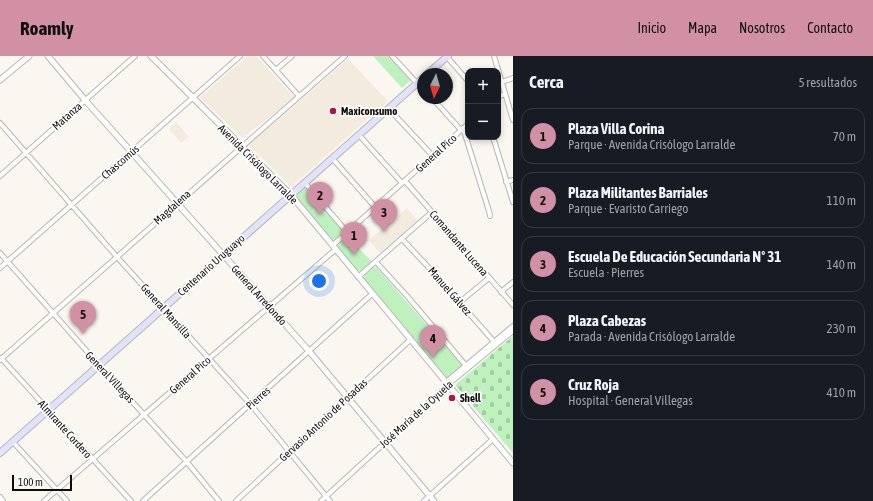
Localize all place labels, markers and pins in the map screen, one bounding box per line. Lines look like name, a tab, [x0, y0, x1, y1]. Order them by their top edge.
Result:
place label: Maxiconsumo	[341, 105, 397, 117]
marker: Maxiconsumo	[328, 106, 338, 116]
pin: 2	[307, 182, 333, 215]
pin: 3	[371, 199, 397, 232]
pin: 1	[341, 222, 367, 255]
pin: 5	[70, 301, 96, 334]
pin: 4	[420, 325, 446, 358]
place label: Shell	[460, 392, 482, 404]
marker: Shell	[447, 393, 457, 403]

